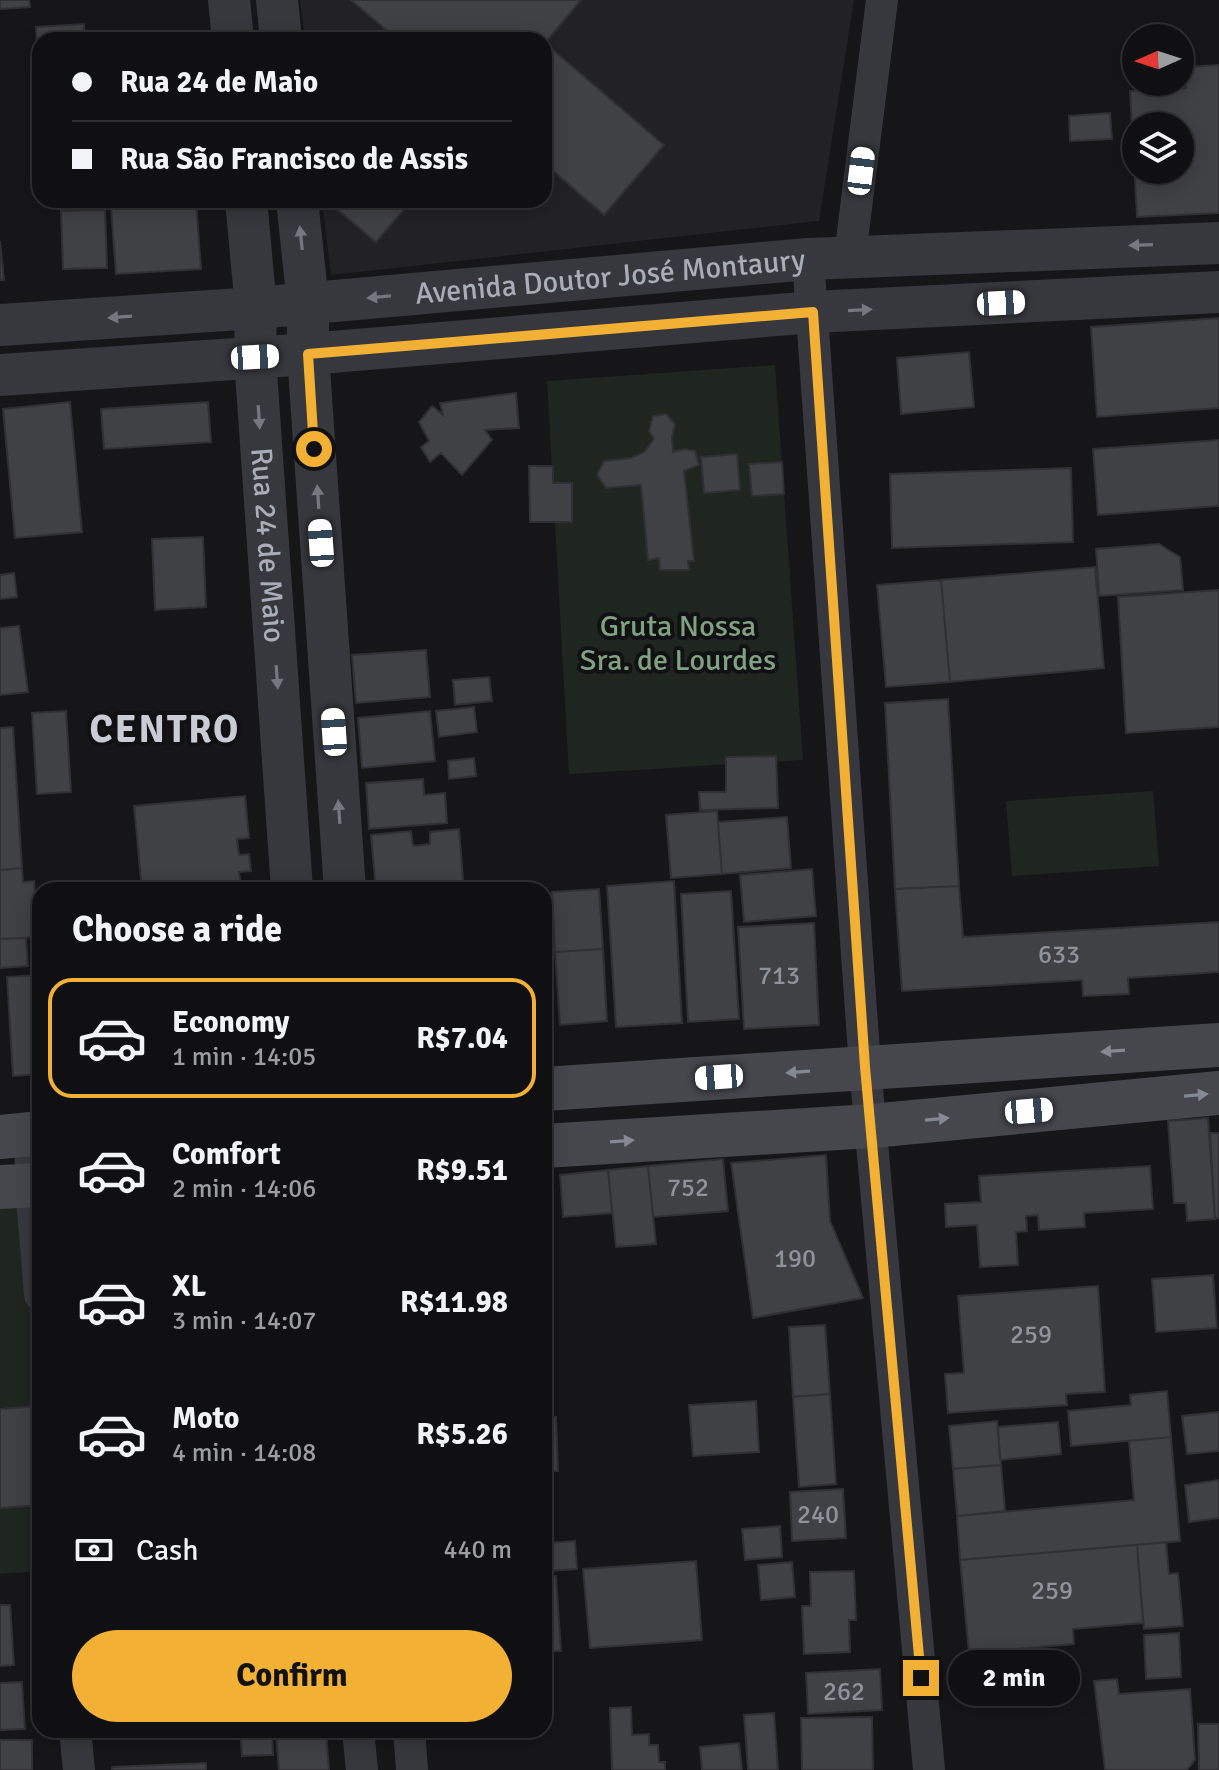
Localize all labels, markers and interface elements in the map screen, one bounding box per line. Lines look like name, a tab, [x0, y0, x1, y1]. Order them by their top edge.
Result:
north arrow	[1122, 24, 1194, 96]
map controls	[1122, 24, 1194, 184]
text: Rua 24 de Maio	[120, 64, 318, 101]
button: layers	[1122, 112, 1194, 184]
text: Rua São Francisco de Assis	[120, 141, 468, 178]
car	[846, 146, 876, 196]
one-way arrow	[295, 225, 308, 250]
one-way arrow	[1128, 239, 1153, 252]
street label: Avenida Doutor José Montaury	[413, 241, 807, 312]
one-way arrow	[366, 290, 391, 303]
car	[976, 290, 1026, 316]
one-way arrow	[847, 303, 872, 316]
one-way arrow	[107, 311, 132, 324]
car	[230, 344, 280, 370]
one-way arrow	[253, 405, 266, 430]
route start	[296, 431, 332, 467]
street label: Rua 24 de Maio	[243, 446, 293, 644]
one-way arrow	[311, 484, 324, 509]
car	[307, 518, 335, 568]
park label: Gruta Nossa Sra. de Lourdes	[580, 608, 776, 679]
one-way arrow	[271, 665, 284, 690]
district label: CENTRO	[90, 706, 240, 753]
car	[320, 707, 348, 757]
one-way arrow	[332, 799, 345, 824]
text: Choose a ride	[72, 907, 282, 952]
house number: 633	[1038, 939, 1080, 971]
house number: 713	[758, 960, 800, 992]
icon: car	[76, 1002, 148, 1074]
text: Economy	[172, 1004, 289, 1041]
text: R$7.04	[416, 1020, 508, 1057]
text: 1 min · 14:05	[172, 1041, 316, 1073]
one-way arrow	[1100, 1045, 1125, 1058]
car	[694, 1063, 744, 1091]
one-way arrow	[785, 1066, 810, 1079]
one-way arrow	[1184, 1089, 1209, 1102]
car	[1004, 1097, 1054, 1125]
one-way arrow	[925, 1113, 950, 1126]
icon: car	[76, 1134, 148, 1206]
one-way arrow	[610, 1134, 635, 1147]
text: Comfort	[172, 1136, 281, 1173]
text: R$9.51	[416, 1152, 508, 1189]
house number: 752	[667, 1172, 709, 1204]
text: 2 min · 14:06	[172, 1173, 316, 1205]
house number: 190	[774, 1243, 816, 1275]
icon: car	[76, 1266, 148, 1338]
text: XL	[172, 1268, 206, 1305]
text: R$11.98	[400, 1284, 508, 1321]
text: 3 min · 14:07	[172, 1305, 316, 1337]
house number: 259	[1010, 1319, 1052, 1351]
icon: car	[76, 1398, 148, 1470]
text: Moto	[172, 1400, 239, 1437]
text: R$5.26	[416, 1416, 508, 1453]
text: 4 min · 14:08	[172, 1437, 316, 1469]
house number: 240	[797, 1499, 839, 1531]
icon: cash	[72, 1528, 116, 1572]
text: Cash	[136, 1532, 199, 1569]
text: 440 m	[443, 1534, 512, 1566]
house number: 259	[1031, 1575, 1073, 1607]
button: Confirm	[72, 1630, 512, 1722]
callout: 2 min	[949, 1650, 1081, 1706]
route end	[903, 1660, 939, 1696]
text: 2 min	[983, 1662, 1045, 1694]
house number: 262	[823, 1676, 865, 1708]

